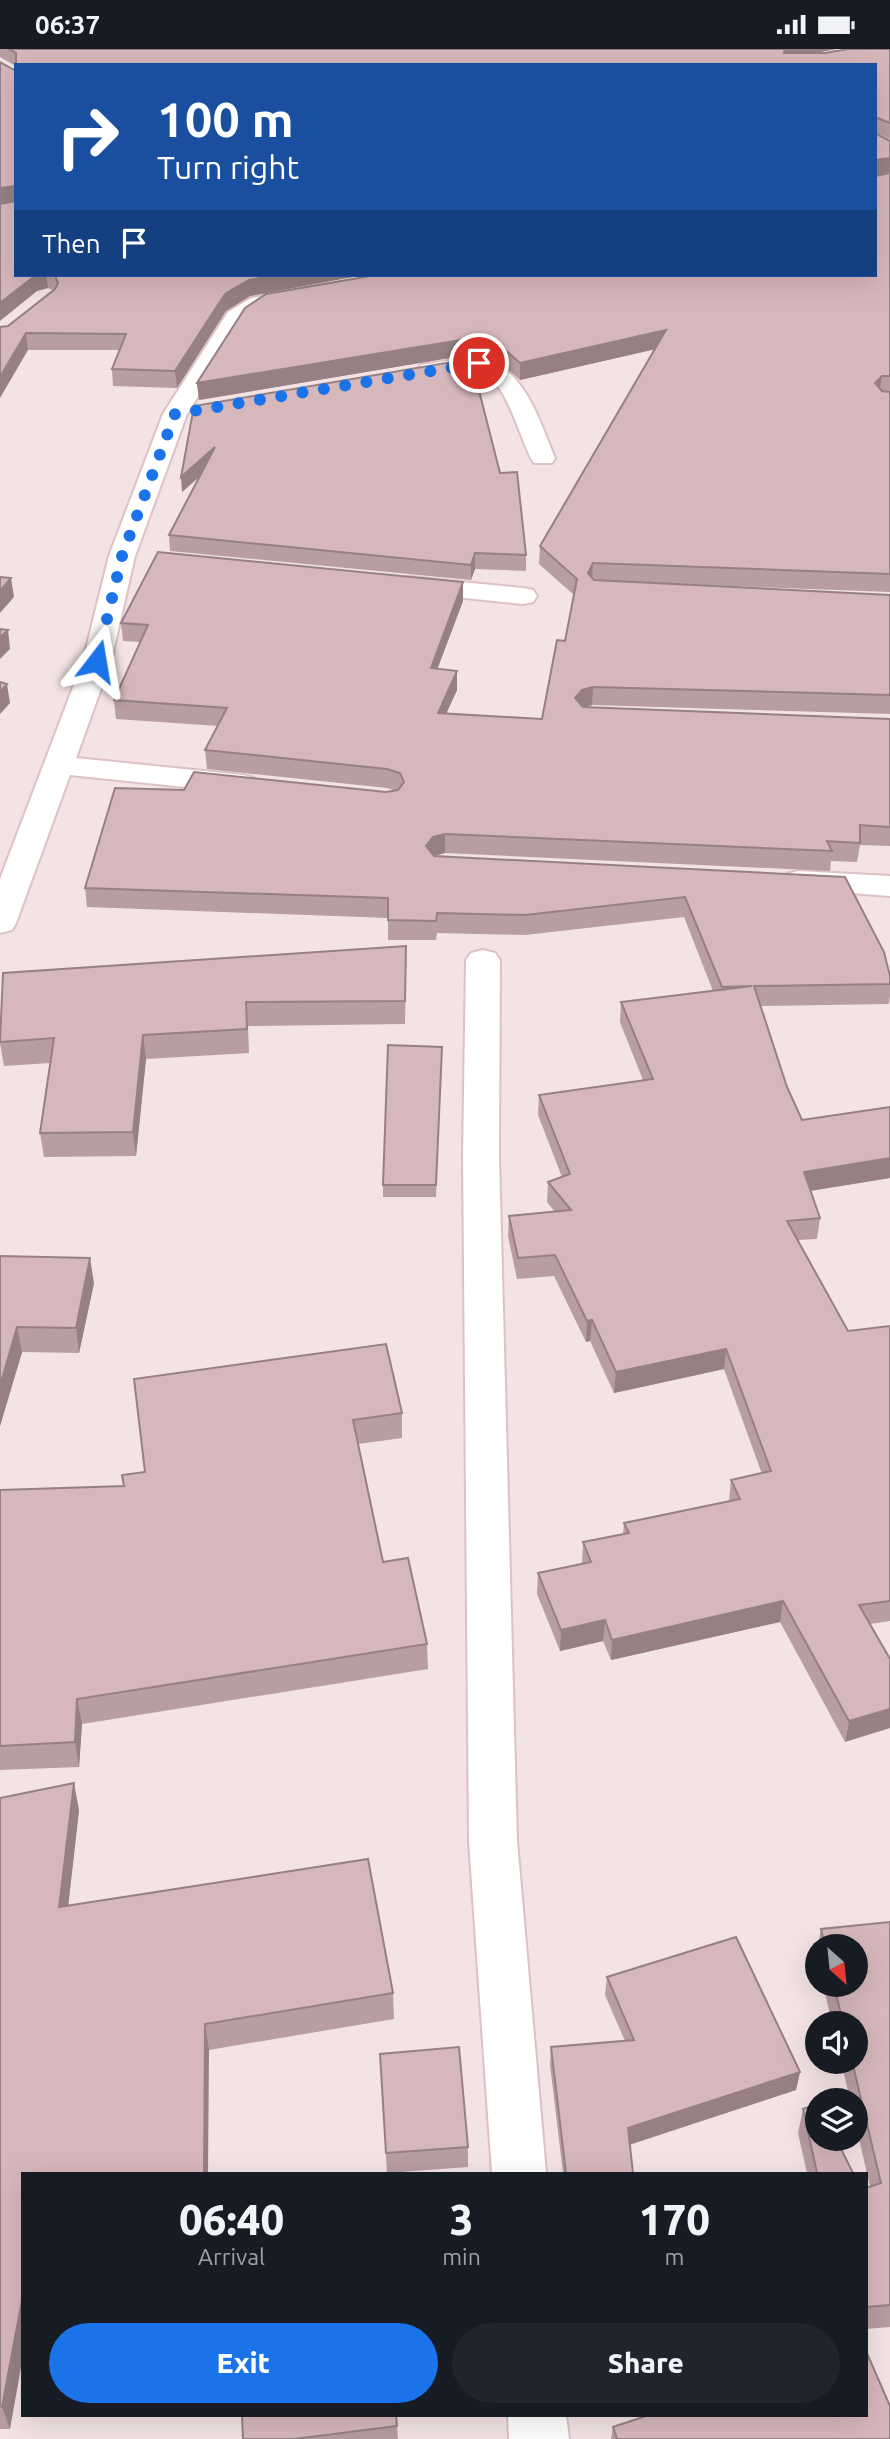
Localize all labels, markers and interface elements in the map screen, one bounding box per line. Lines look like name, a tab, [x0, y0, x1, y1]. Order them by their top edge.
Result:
text: 06:37	[35, 10, 100, 39]
icon: right	[42, 91, 133, 182]
text: 100 m	[157, 91, 294, 146]
text: Turn right	[157, 149, 299, 185]
icon: arrive	[115, 224, 153, 262]
text: Then	[42, 229, 101, 258]
pin	[449, 333, 509, 393]
icon: arrive	[460, 344, 498, 382]
position arrow	[60, 624, 134, 698]
north arrow	[805, 1934, 868, 1997]
map controls	[805, 1934, 868, 2151]
button: sound	[805, 2011, 868, 2074]
button: layers	[805, 2088, 868, 2151]
text: 06:40	[179, 2196, 284, 2243]
text: 3	[450, 2196, 473, 2243]
text: 170	[639, 2196, 710, 2243]
text: Arrival	[198, 2244, 265, 2269]
text: min	[442, 2244, 481, 2269]
text: m	[664, 2244, 684, 2269]
button: Exit	[49, 2323, 438, 2403]
button: Share	[452, 2323, 840, 2403]

